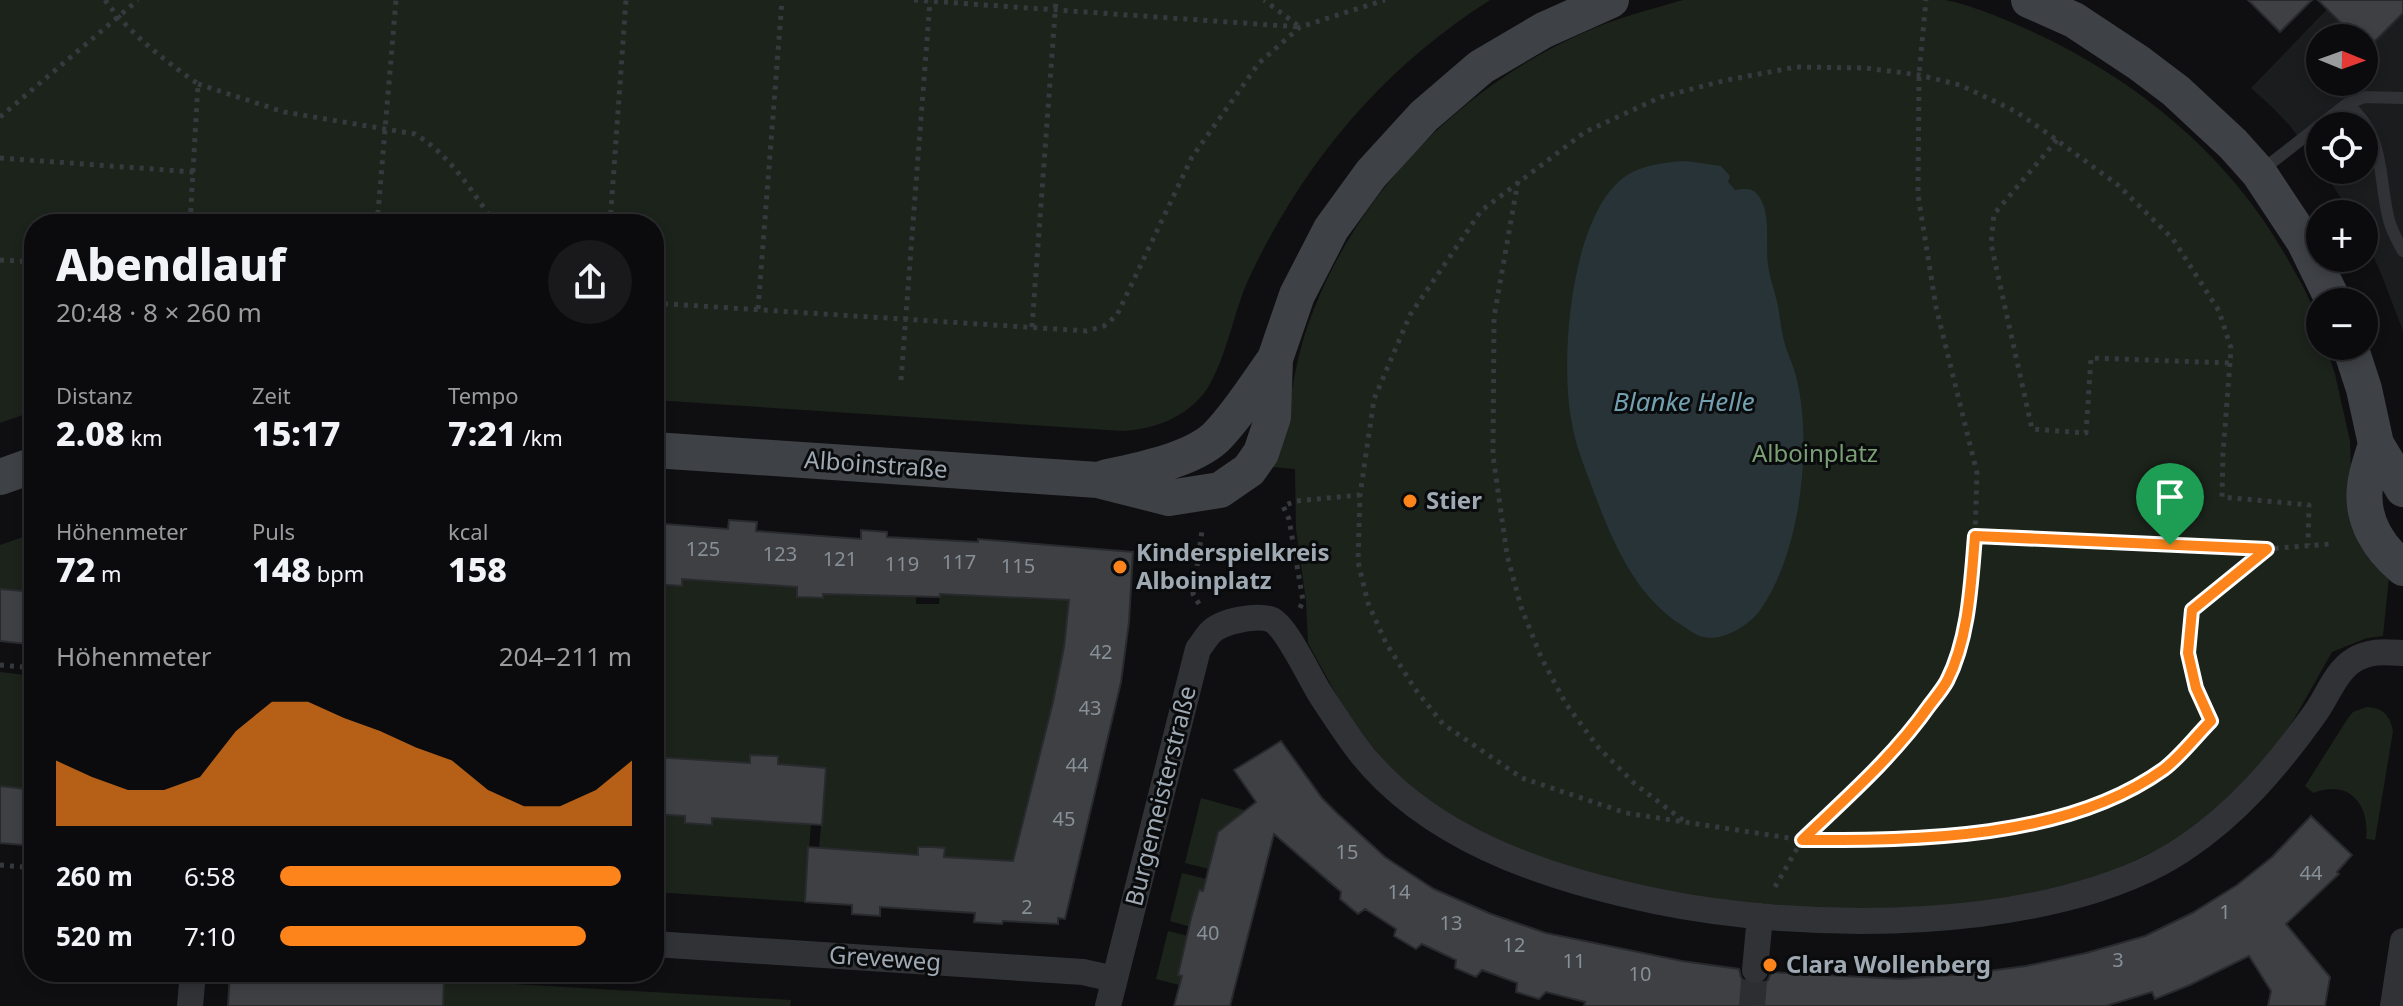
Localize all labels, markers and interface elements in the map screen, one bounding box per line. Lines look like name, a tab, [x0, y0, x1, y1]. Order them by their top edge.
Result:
north arrow	[2306, 24, 2378, 96]
map controls	[2306, 24, 2378, 360]
button: locate	[2306, 112, 2378, 184]
button: +	[2306, 200, 2378, 272]
text: Abendlauf	[56, 234, 286, 294]
button: share	[548, 240, 632, 324]
button: −	[2306, 288, 2378, 360]
text: 20:48 · 8 × 260 m	[56, 294, 262, 330]
text: Distanz	[56, 380, 133, 410]
text: Zeit	[252, 380, 291, 410]
text: Tempo	[448, 380, 519, 410]
water label: Blanke Helle	[1613, 383, 1755, 419]
text: 2.08	[56, 410, 125, 456]
text: 15:17	[252, 410, 340, 456]
text: 7:21	[448, 410, 517, 456]
text: km	[125, 422, 163, 452]
text: /km	[517, 422, 563, 452]
park label: Alboinplatz	[1752, 436, 1878, 469]
street label: Alboinstraße	[803, 442, 949, 485]
pin	[2136, 463, 2204, 545]
icon: arrive	[2148, 475, 2192, 519]
place label: Stier	[1426, 483, 1482, 516]
marker: Stier	[1401, 492, 1419, 510]
text: Höhenmeter	[56, 516, 188, 546]
text: Puls	[252, 516, 295, 546]
text: kcal	[448, 516, 488, 546]
house number: 125	[686, 535, 720, 562]
place label: Kinderspielkreis Alboinplatz	[1136, 535, 1330, 596]
house number: 123	[763, 540, 797, 567]
house number: 121	[823, 545, 857, 572]
text: 72	[56, 546, 95, 592]
text: 148	[252, 546, 311, 592]
text: 158	[448, 546, 507, 592]
house number: 117	[942, 548, 976, 575]
house number: 119	[885, 550, 919, 577]
house number: 115	[1001, 552, 1035, 579]
text: m	[95, 558, 122, 588]
text: bpm	[311, 558, 364, 588]
marker: Kinderspielkreis Alboinplatz	[1111, 558, 1129, 576]
text: Höhenmeter	[56, 638, 212, 674]
text: 204–211 m	[499, 638, 632, 674]
house number: 42	[1090, 638, 1112, 665]
street label: Burgemeisterstraße	[1116, 682, 1203, 909]
house number: 43	[1079, 694, 1101, 721]
house number: 44	[1066, 751, 1089, 778]
house number: 45	[1053, 805, 1075, 832]
house number: 15	[1336, 838, 1358, 865]
text: 260 m	[56, 858, 133, 894]
text: 6:58	[184, 858, 236, 894]
house number: 44	[2300, 859, 2323, 886]
house number: 14	[1388, 878, 1411, 905]
house number: 2	[1021, 893, 1033, 920]
house number: 1	[2219, 898, 2231, 925]
house number: 13	[1440, 909, 1462, 936]
text: 520 m	[56, 918, 133, 954]
text: 7:10	[184, 918, 236, 954]
house number: 40	[1197, 919, 1219, 946]
house number: 12	[1503, 931, 1525, 958]
street label: Greveweg	[828, 937, 942, 978]
house number: 3	[2112, 946, 2124, 973]
house number: 11	[1563, 947, 1585, 974]
place label: Clara Wollenberg	[1786, 947, 1991, 980]
marker: Clara Wollenberg	[1761, 956, 1779, 974]
house number: 10	[1629, 960, 1651, 987]

